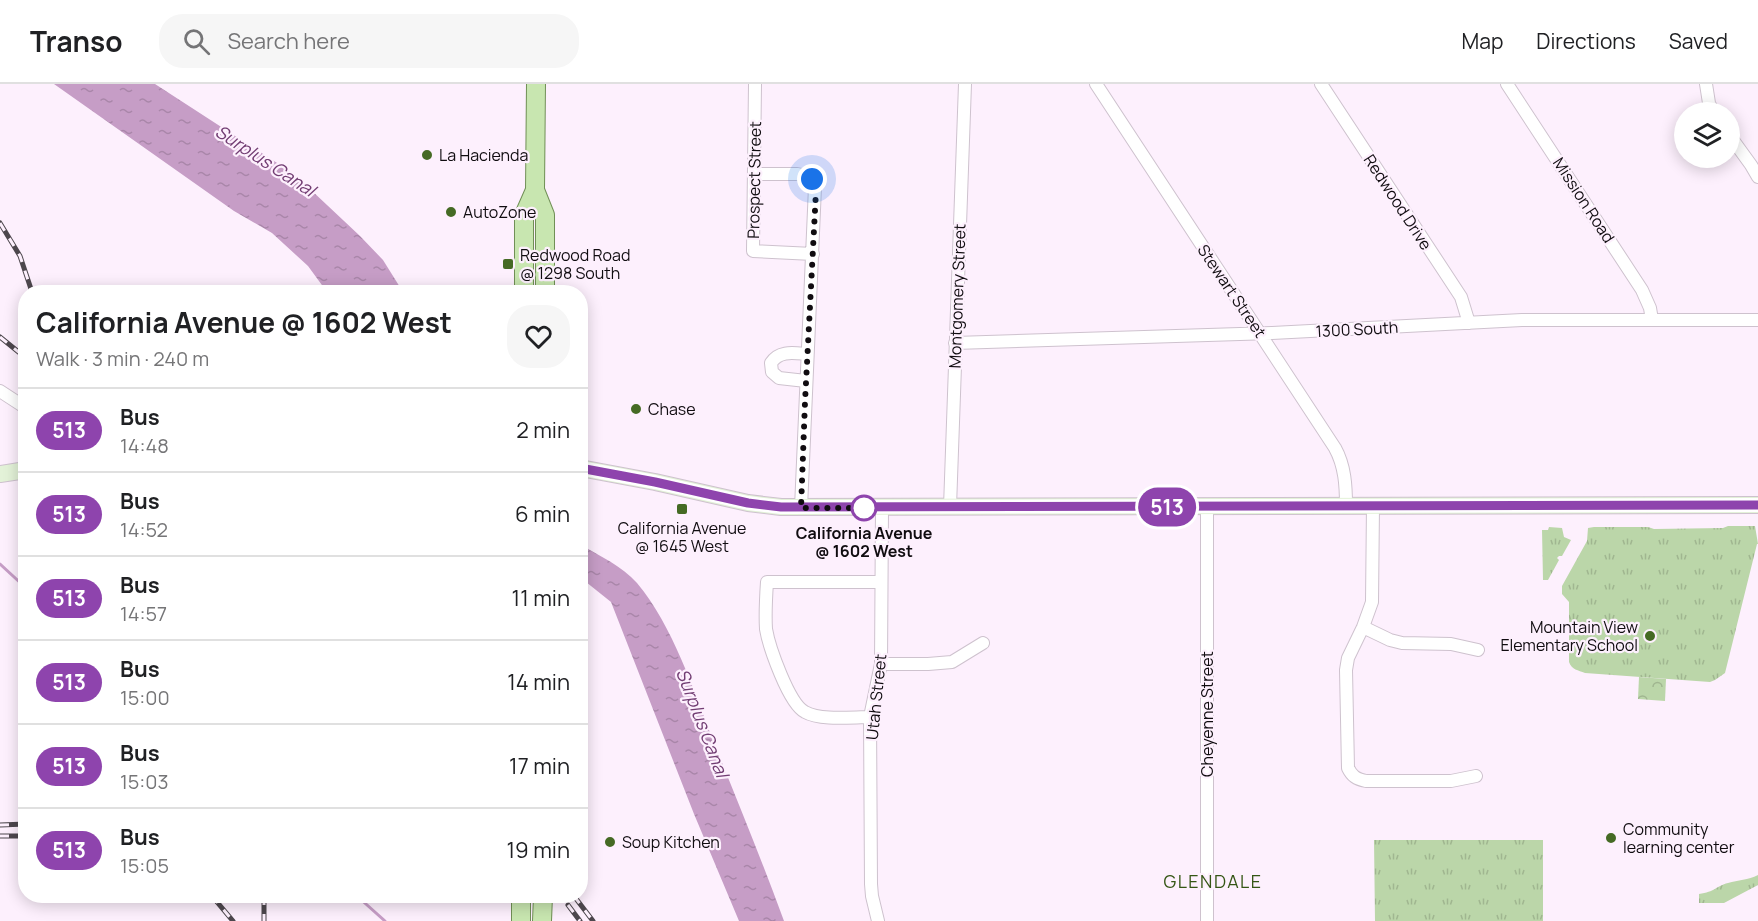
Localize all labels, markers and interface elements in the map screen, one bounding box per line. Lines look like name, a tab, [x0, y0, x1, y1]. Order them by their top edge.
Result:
search box	[159, 14, 579, 68]
text: Transo	[30, 22, 123, 60]
icon: search	[180, 25, 213, 58]
text: Search here	[228, 26, 350, 56]
text: Map	[1462, 27, 1503, 55]
text: Directions	[1536, 27, 1636, 55]
text: Saved	[1669, 27, 1728, 55]
map controls	[1674, 102, 1740, 168]
button: layers	[1674, 102, 1740, 168]
water label: Surplus Canal	[211, 119, 323, 203]
street label: Prospect Street	[742, 121, 766, 239]
place label: La Hacienda	[439, 144, 528, 166]
marker: La Hacienda	[420, 148, 434, 162]
street label: Redwood Drive	[1359, 150, 1437, 254]
street label: Mission Road	[1548, 153, 1620, 247]
your location	[797, 164, 827, 194]
place label: AutoZone	[463, 201, 536, 223]
marker: AutoZone	[444, 205, 458, 219]
street label: Montgomery Street	[943, 223, 971, 369]
street label: Stewart Street	[1193, 240, 1271, 342]
place label: Redwood Road @ 1298 South	[520, 244, 630, 284]
marker: Redwood Road @ 1298 South	[501, 257, 515, 271]
text: California Avenue @ 1602 West	[36, 303, 452, 341]
button: heart	[507, 305, 570, 368]
street label: 1300 South	[1315, 316, 1399, 342]
text: Walk · 3 min · 240 m	[36, 345, 209, 372]
place label: Chase	[648, 398, 696, 420]
text: Bus	[120, 402, 160, 432]
marker: Chase	[629, 402, 643, 416]
text: 2 min	[516, 415, 570, 445]
text: 513	[52, 416, 86, 444]
text: 14:48	[120, 432, 169, 459]
text: Bus	[120, 486, 160, 516]
line badge: 513	[1132, 488, 1202, 526]
text: 513	[1150, 493, 1184, 521]
marker: California Avenue @ 1602 West	[851, 495, 877, 521]
text: 6 min	[515, 499, 570, 529]
text: 513	[52, 500, 86, 528]
marker: California Avenue @ 1645 West	[675, 502, 689, 516]
text: 14:52	[120, 516, 168, 543]
place label: California Avenue @ 1645 West	[618, 517, 746, 557]
place label: California Avenue @ 1602 West	[796, 522, 933, 562]
text: Bus	[120, 570, 160, 600]
text: 11 min	[512, 583, 570, 613]
text: 513	[52, 584, 86, 612]
text: 14:57	[120, 600, 167, 627]
place label: Mountain View Elementary School	[1500, 616, 1638, 656]
marker: Mountain View Elementary School	[1643, 629, 1657, 643]
street label: Cheyenne Street	[1196, 651, 1218, 777]
street label: Utah Street	[861, 653, 891, 741]
text: Bus	[120, 654, 160, 684]
water label: Surplus Canal	[671, 665, 736, 783]
text: 14 min	[507, 667, 570, 697]
text: 513	[52, 668, 86, 696]
text: 15:00	[120, 684, 170, 711]
text: Bus	[120, 738, 160, 768]
text: 17 min	[509, 751, 570, 781]
text: 513	[52, 752, 86, 780]
text: 15:03	[120, 768, 169, 795]
place label: Community learning center	[1623, 818, 1735, 858]
text: Bus	[120, 822, 160, 852]
place label: Soup Kitchen	[622, 831, 720, 853]
marker: Community learning center	[1604, 831, 1618, 845]
text: 19 min	[507, 835, 570, 865]
marker: Soup Kitchen	[603, 835, 617, 849]
text: 513	[52, 836, 86, 864]
text: 15:05	[120, 852, 169, 879]
district label: GLENDALE	[1163, 869, 1263, 893]

